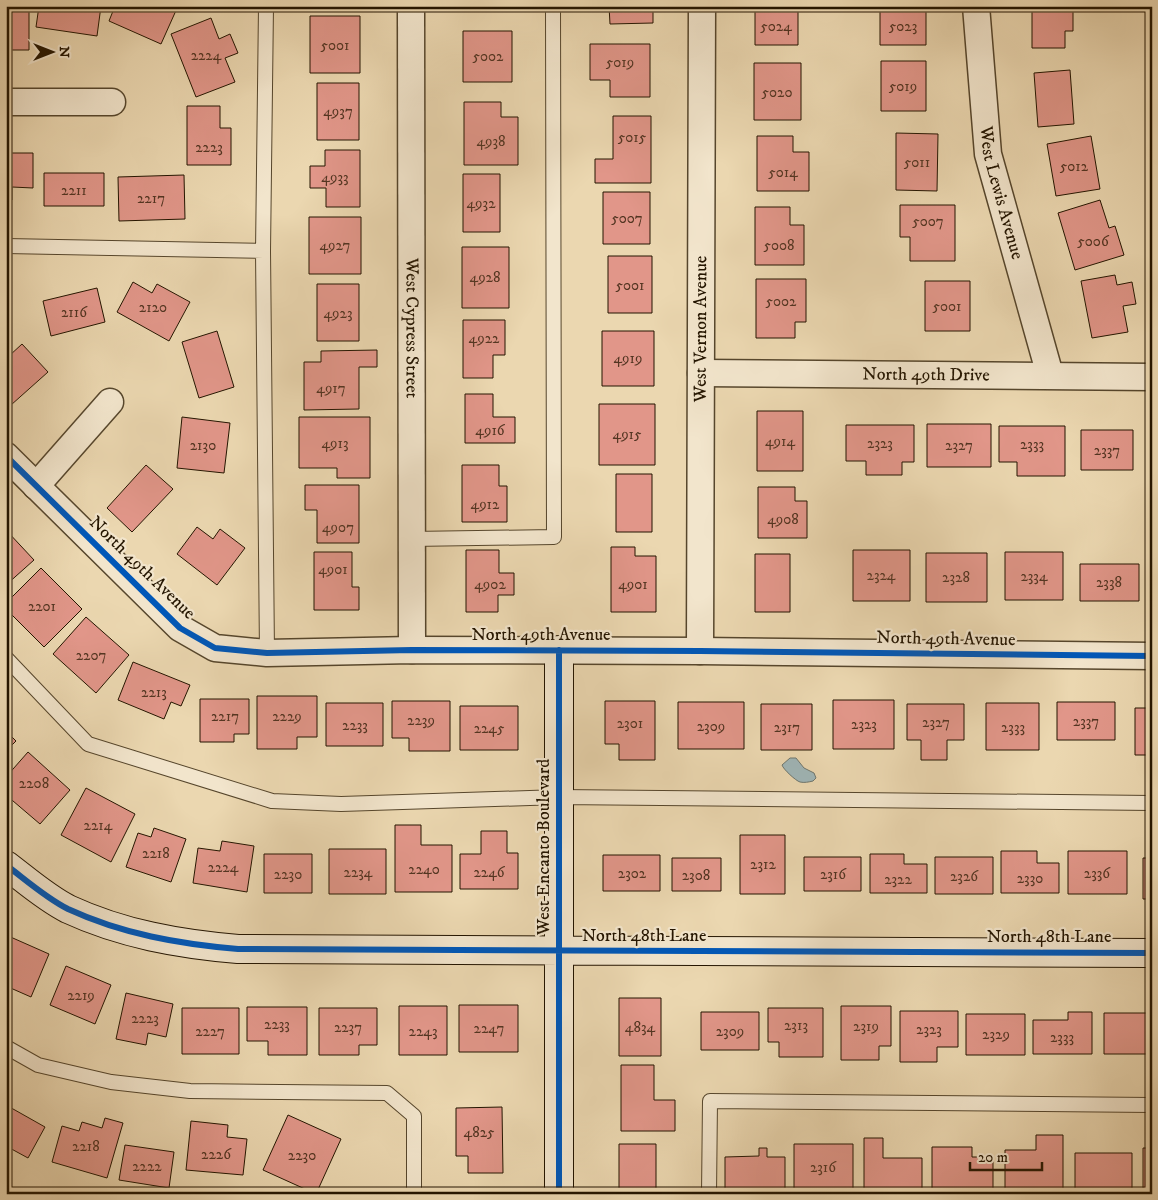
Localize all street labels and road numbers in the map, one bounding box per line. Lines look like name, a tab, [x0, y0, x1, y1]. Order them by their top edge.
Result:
street label: West Lewis Avenue	[975, 124, 1028, 262]
street label: West Vernon Avenue	[690, 256, 712, 403]
street label: West Cypress Street	[400, 257, 423, 399]
street label: North 49th Drive	[862, 363, 990, 387]
street label: North 49th Avenue	[84, 512, 200, 624]
street label: North 49th Avenue	[471, 624, 611, 646]
street label: North 49th Avenue	[876, 627, 1016, 651]
street label: West Encanto Boulevard	[533, 759, 555, 936]
street label: North 48th Lane	[582, 925, 706, 947]
street label: North 48th Lane	[987, 926, 1111, 948]

